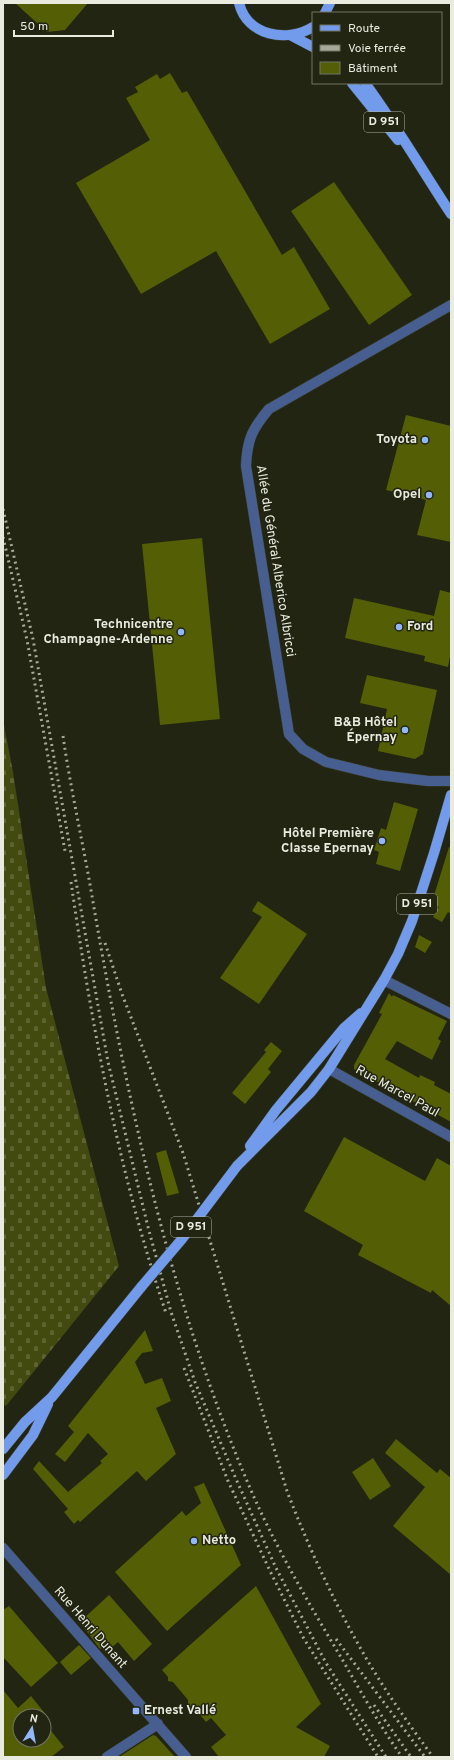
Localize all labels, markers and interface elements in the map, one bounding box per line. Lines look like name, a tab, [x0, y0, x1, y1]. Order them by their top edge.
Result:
scale bar	[14, 12, 113, 38]
legend	[312, 12, 442, 84]
text: 50 m	[20, 19, 48, 35]
text: Route	[348, 21, 380, 37]
text: Voie ferrée	[348, 41, 406, 57]
text: Bâtiment	[348, 61, 398, 77]
road number: D 951	[364, 112, 404, 132]
place label: Toyota	[376, 432, 417, 448]
marker: Toyota	[420, 435, 430, 445]
street label: Allée du Général Alberico Albricci	[252, 464, 298, 658]
place label: Opel	[393, 487, 421, 503]
marker: Opel	[424, 490, 434, 500]
place label: Technicentre Champagne-Ardenne	[44, 617, 173, 648]
place label: Ford	[407, 619, 433, 635]
marker: Ford	[394, 622, 404, 632]
marker: Technicentre Champagne-Ardenne	[176, 627, 186, 637]
place label: B&B Hôtel Épernay	[334, 715, 398, 746]
marker: B&B Hôtel Épernay	[400, 725, 410, 735]
place label: Hôtel Première Classe Epernay	[281, 826, 375, 857]
marker: Hôtel Première Classe Epernay	[377, 836, 387, 846]
road number: D 951	[397, 894, 437, 914]
street label: Rue Marcel Paul	[352, 1062, 442, 1122]
road number: D 951	[171, 1217, 211, 1237]
place label: Netto	[202, 1533, 236, 1549]
marker: Netto	[189, 1536, 199, 1546]
street label: Rue Henri Dunant	[50, 1584, 130, 1672]
place label: Ernest Vallé	[144, 1703, 216, 1719]
marker: Ernest Vallé	[131, 1706, 141, 1716]
north arrow	[12, 1708, 52, 1748]
text: N	[29, 1712, 39, 1727]

